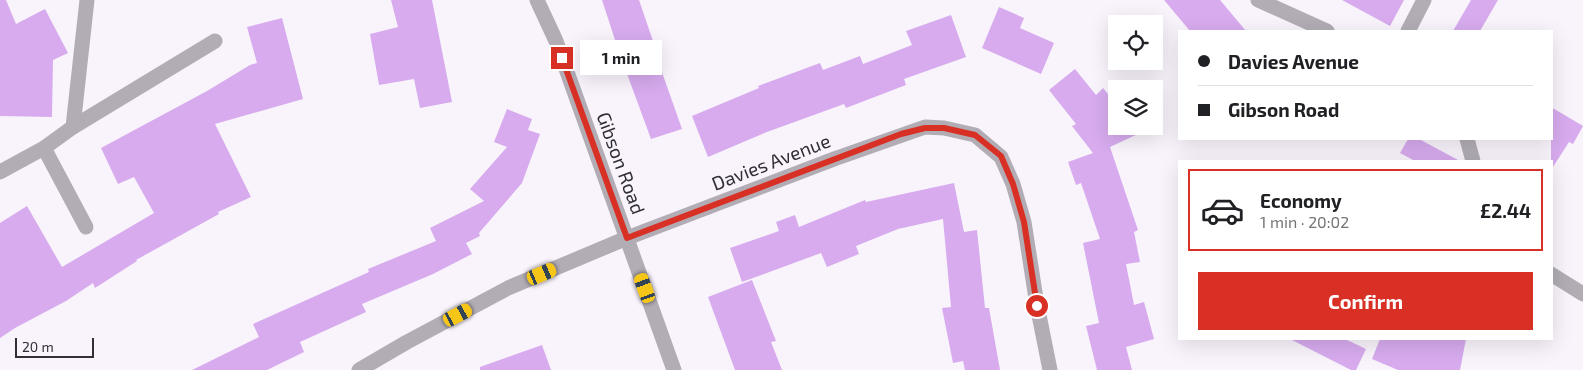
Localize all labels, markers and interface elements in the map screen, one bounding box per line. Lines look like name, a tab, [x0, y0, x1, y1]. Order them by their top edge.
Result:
map controls	[1108, 15, 1163, 135]
button: locate	[1108, 15, 1163, 70]
callout: 1 min	[580, 40, 662, 76]
route end	[551, 47, 573, 69]
text: 1 min	[602, 48, 640, 67]
text: Davies Avenue	[1228, 50, 1359, 73]
button: layers	[1108, 80, 1163, 135]
text: Gibson Road	[1228, 98, 1339, 121]
street label: Gibson Road	[592, 109, 651, 217]
street label: Davies Avenue	[708, 128, 833, 195]
icon: car	[1200, 188, 1245, 233]
text: Economy	[1260, 189, 1342, 212]
text: £2.44	[1480, 199, 1531, 222]
text: 1 min · 20:02	[1260, 212, 1349, 231]
car	[525, 261, 558, 287]
car	[632, 271, 657, 305]
button: Confirm	[1198, 272, 1533, 330]
route start	[1026, 295, 1048, 317]
car	[441, 301, 474, 329]
scale bar	[15, 335, 94, 358]
text: 20 m	[22, 338, 54, 355]

